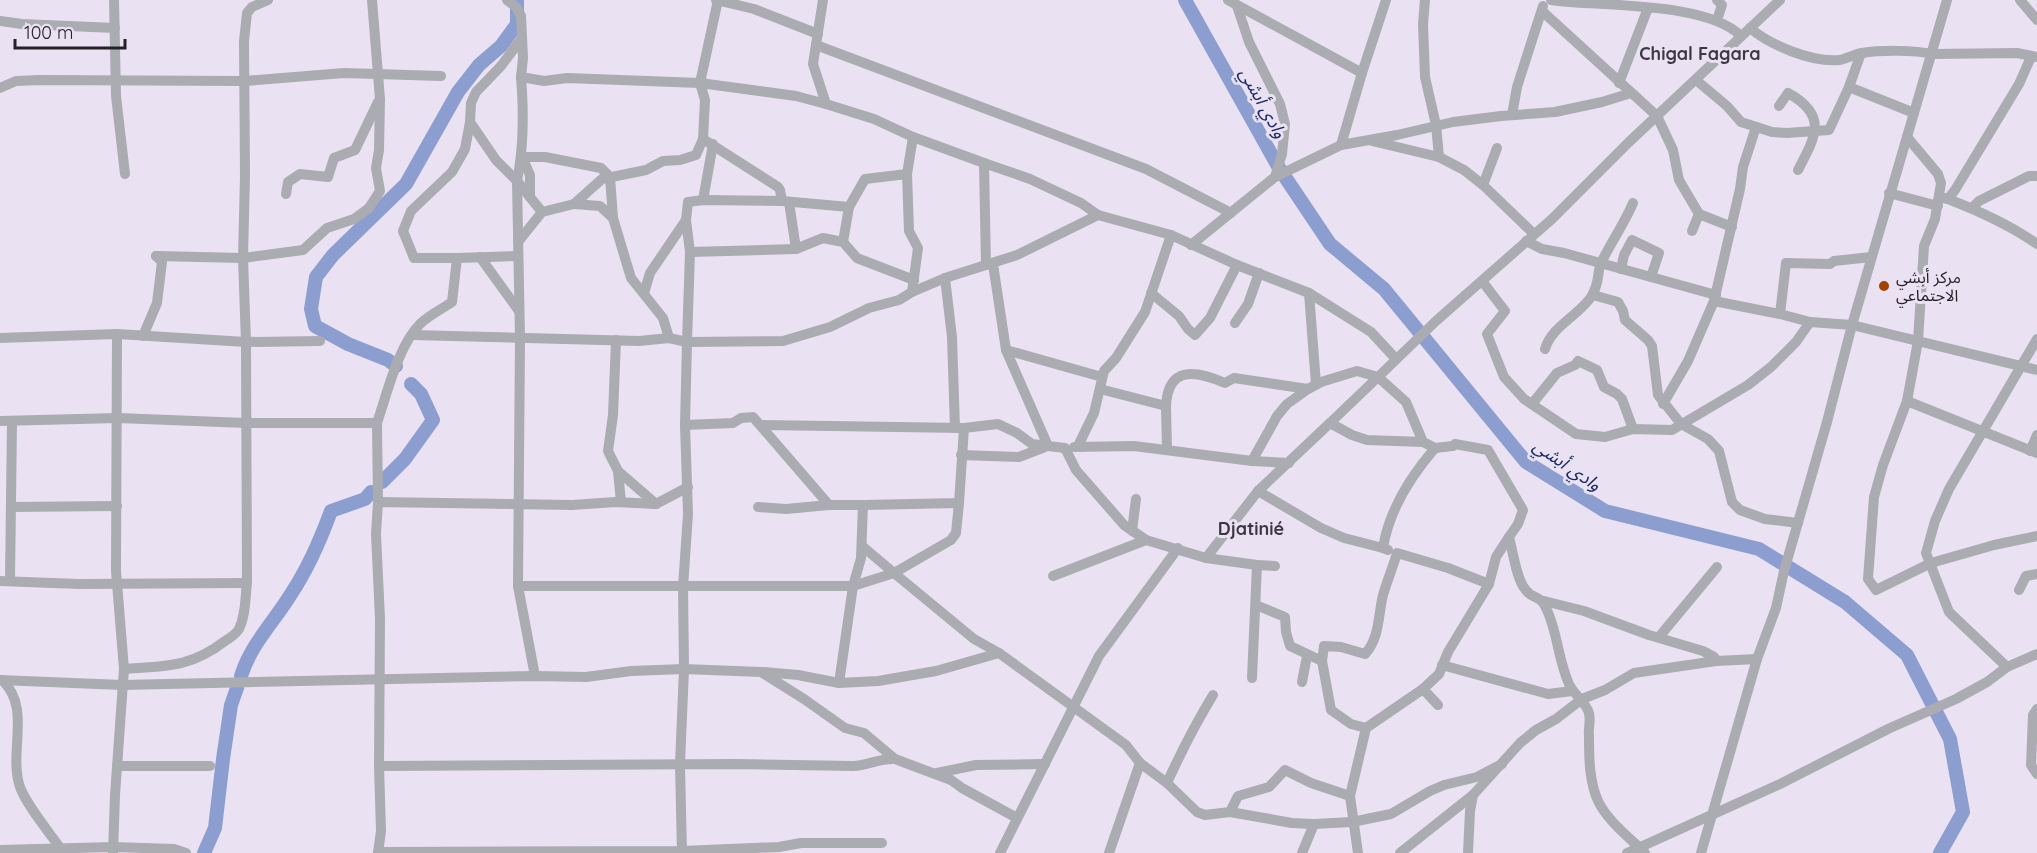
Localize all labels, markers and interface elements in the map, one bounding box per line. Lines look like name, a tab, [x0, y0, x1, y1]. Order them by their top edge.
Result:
scale bar	[15, 12, 124, 50]
text: 100 m	[24, 21, 73, 44]
district label: Chigal Fagara	[1639, 42, 1761, 65]
water label: وادي أبشي	[1232, 63, 1292, 144]
place label: مركز أبشي الاجتماعي	[1896, 267, 1961, 308]
marker: مركز أبشي الاجتماعي	[1877, 279, 1891, 293]
water label: وادي أبشي	[1527, 433, 1606, 498]
district label: Djatinié	[1218, 517, 1284, 540]

